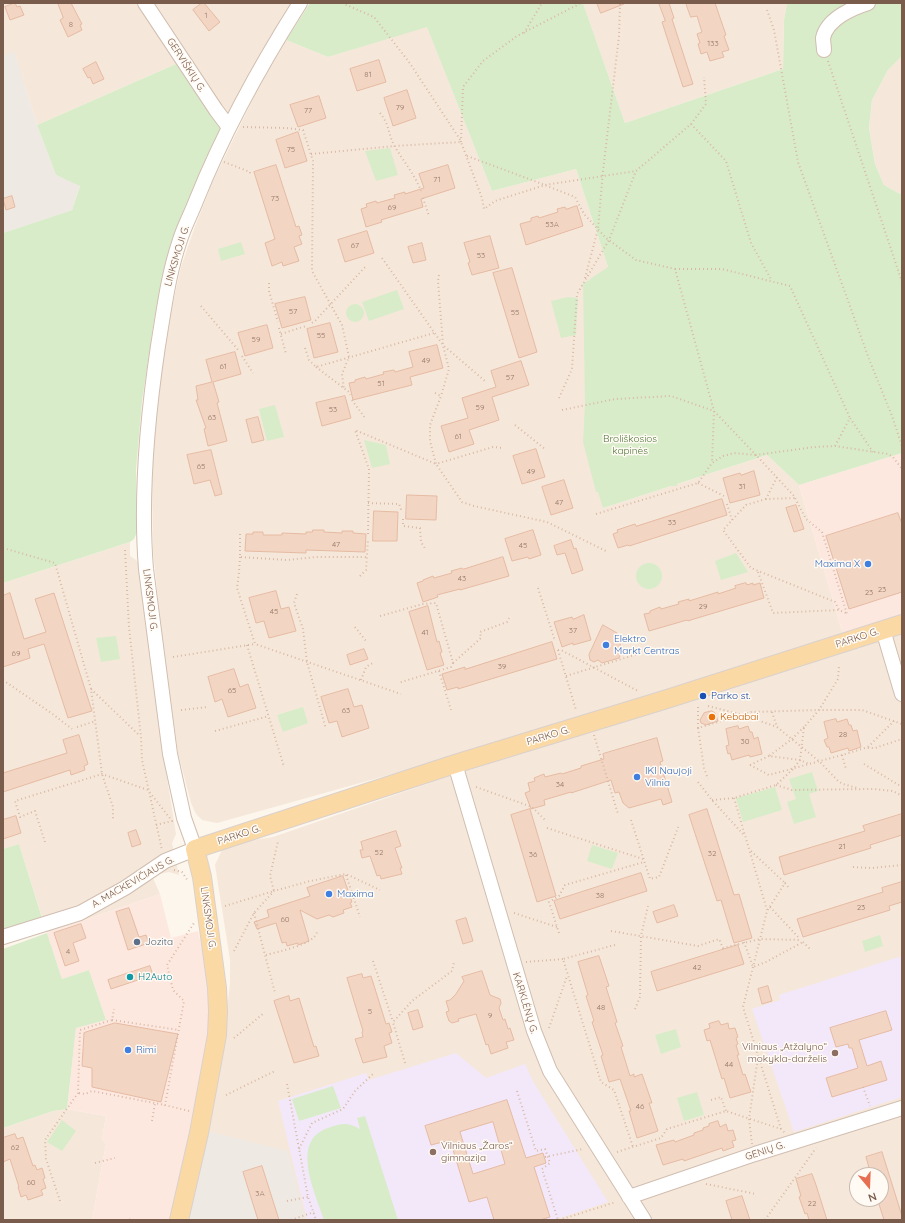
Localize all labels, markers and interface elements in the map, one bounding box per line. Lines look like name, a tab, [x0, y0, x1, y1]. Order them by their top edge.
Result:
house number: 1	[205, 11, 207, 21]
house number: 8	[69, 20, 73, 30]
street label: GERVIŠKIŲ G.	[164, 36, 208, 94]
house number: 133	[707, 39, 719, 49]
house number: 81	[364, 70, 372, 80]
house number: 79	[396, 103, 404, 113]
house number: 77	[304, 106, 312, 116]
house number: 75	[287, 145, 295, 155]
house number: 71	[433, 175, 441, 185]
house number: 73	[271, 194, 279, 204]
house number: 69	[388, 203, 396, 213]
house number: 53A	[545, 220, 559, 230]
street label: LINKSMOJI G.	[162, 224, 192, 288]
house number: 67	[351, 241, 359, 251]
house number: 53	[477, 251, 485, 261]
house number: 57	[289, 307, 297, 317]
house number: 55	[511, 308, 519, 318]
house number: 55	[317, 331, 325, 341]
house number: 59	[252, 335, 260, 345]
house number: 49	[422, 356, 430, 366]
house number: 61	[219, 362, 227, 372]
house number: 57	[506, 373, 514, 383]
house number: 51	[377, 379, 385, 389]
house number: 59	[476, 403, 484, 413]
house number: 53	[329, 405, 337, 415]
house number: 63	[208, 413, 216, 423]
house number: 61	[454, 432, 462, 442]
park label: Broliškosios kapinės	[603, 433, 657, 456]
house number: 65	[197, 462, 205, 472]
house number: 49	[527, 467, 535, 477]
house number: 31	[738, 482, 746, 492]
house number: 47	[555, 498, 563, 508]
house number: 33	[668, 518, 676, 528]
house number: 47	[332, 540, 340, 550]
house number: 45	[519, 541, 527, 551]
place label: Maxima X	[815, 558, 860, 570]
marker: Maxima X	[863, 559, 873, 569]
street label: LINKSMOJI G.	[140, 568, 160, 632]
house number: 43	[458, 574, 466, 584]
house number: 23	[878, 585, 886, 595]
house number: 23	[865, 588, 873, 598]
house number: 29	[699, 602, 707, 612]
house number: 45	[270, 607, 278, 617]
street label: PARKO G.	[834, 625, 880, 651]
house number: 37	[569, 626, 577, 636]
house number: 41	[421, 628, 429, 638]
place label: Elektro Markt Centras	[614, 633, 679, 656]
marker: Elektro Markt Centras	[601, 640, 611, 650]
house number: 69	[12, 649, 20, 659]
house number: 39	[498, 662, 506, 672]
house number: 65	[228, 686, 236, 696]
place label: Parko st.	[711, 690, 751, 702]
marker: Parko st.	[698, 691, 708, 701]
house number: 63	[342, 706, 350, 716]
place label: Kebabai	[720, 711, 759, 723]
marker: Kebabai	[707, 712, 717, 722]
street label: PARKO G.	[525, 724, 571, 748]
house number: 28	[839, 730, 847, 740]
house number: 30	[741, 737, 749, 747]
place label: IKI Naujoji Vilnia	[645, 765, 692, 788]
marker: IKI Naujoji Vilnia	[632, 772, 642, 782]
house number: 34	[556, 780, 564, 790]
street label: PARKO G.	[216, 822, 262, 848]
house number: 21	[838, 842, 846, 852]
house number: 52	[375, 848, 383, 858]
house number: 32	[708, 849, 716, 859]
house number: 36	[529, 850, 537, 860]
street label: A. MACKEVIČIAUS G.	[90, 853, 176, 911]
street label: LINKSMOJI G.	[198, 886, 218, 950]
place label: Maxima	[337, 888, 373, 900]
marker: Maxima	[324, 889, 334, 899]
house number: 38	[596, 891, 604, 901]
house number: 23	[857, 903, 865, 913]
house number: 60	[280, 915, 290, 925]
place label: Jozita	[145, 936, 173, 948]
marker: Jozita	[132, 937, 142, 947]
house number: 4	[66, 947, 70, 957]
house number: 42	[693, 963, 701, 973]
place label: H2Auto	[138, 971, 172, 983]
street label: KARKLĖNŲ G.	[510, 971, 540, 1035]
marker: H2Auto	[125, 972, 135, 982]
house number: 48	[597, 1003, 605, 1013]
house number: 5	[368, 1007, 372, 1017]
house number: 9	[488, 1011, 492, 1021]
place label: Vilniaus „Atžalyno“ mokykla-darželis	[742, 1041, 827, 1064]
place label: Rimi	[136, 1044, 156, 1056]
marker: Rimi	[123, 1045, 133, 1055]
marker: Vilniaus „Atžalyno“ mokykla-darželis	[830, 1048, 840, 1058]
house number: 44	[725, 1060, 733, 1070]
house number: 46	[636, 1102, 644, 1112]
street label: GENIŲ G.	[744, 1139, 786, 1163]
place label: Vilniaus „Žaros“ gimnazija	[441, 1140, 513, 1164]
house number: 62	[11, 1143, 19, 1153]
marker: Vilniaus „Žaros“ gimnazija	[428, 1147, 438, 1157]
north arrow	[849, 1167, 889, 1207]
house number: 60	[26, 1178, 36, 1188]
house number: 3A	[255, 1189, 265, 1199]
text: N	[866, 1189, 879, 1205]
house number: 22	[808, 1199, 816, 1209]

